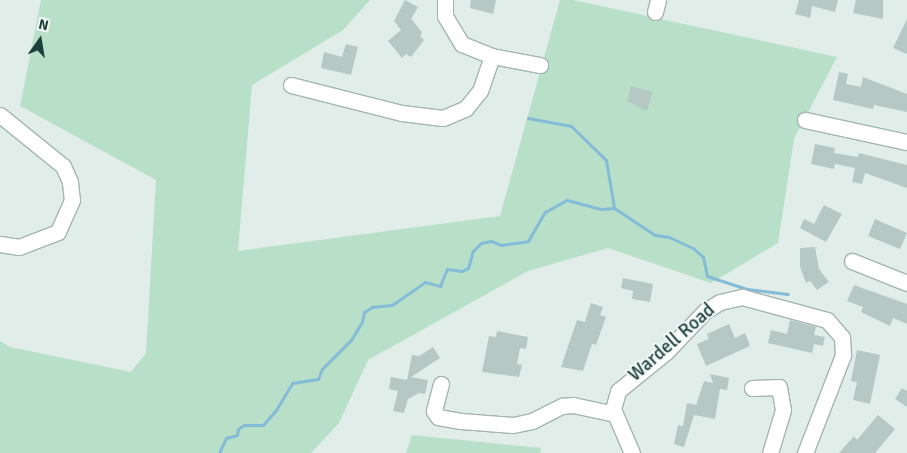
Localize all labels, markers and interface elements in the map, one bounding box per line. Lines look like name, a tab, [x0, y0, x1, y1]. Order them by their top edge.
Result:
north arrow	[15, 15, 65, 65]
text: N	[37, 16, 50, 34]
street label: Wardell Road	[624, 299, 720, 387]

